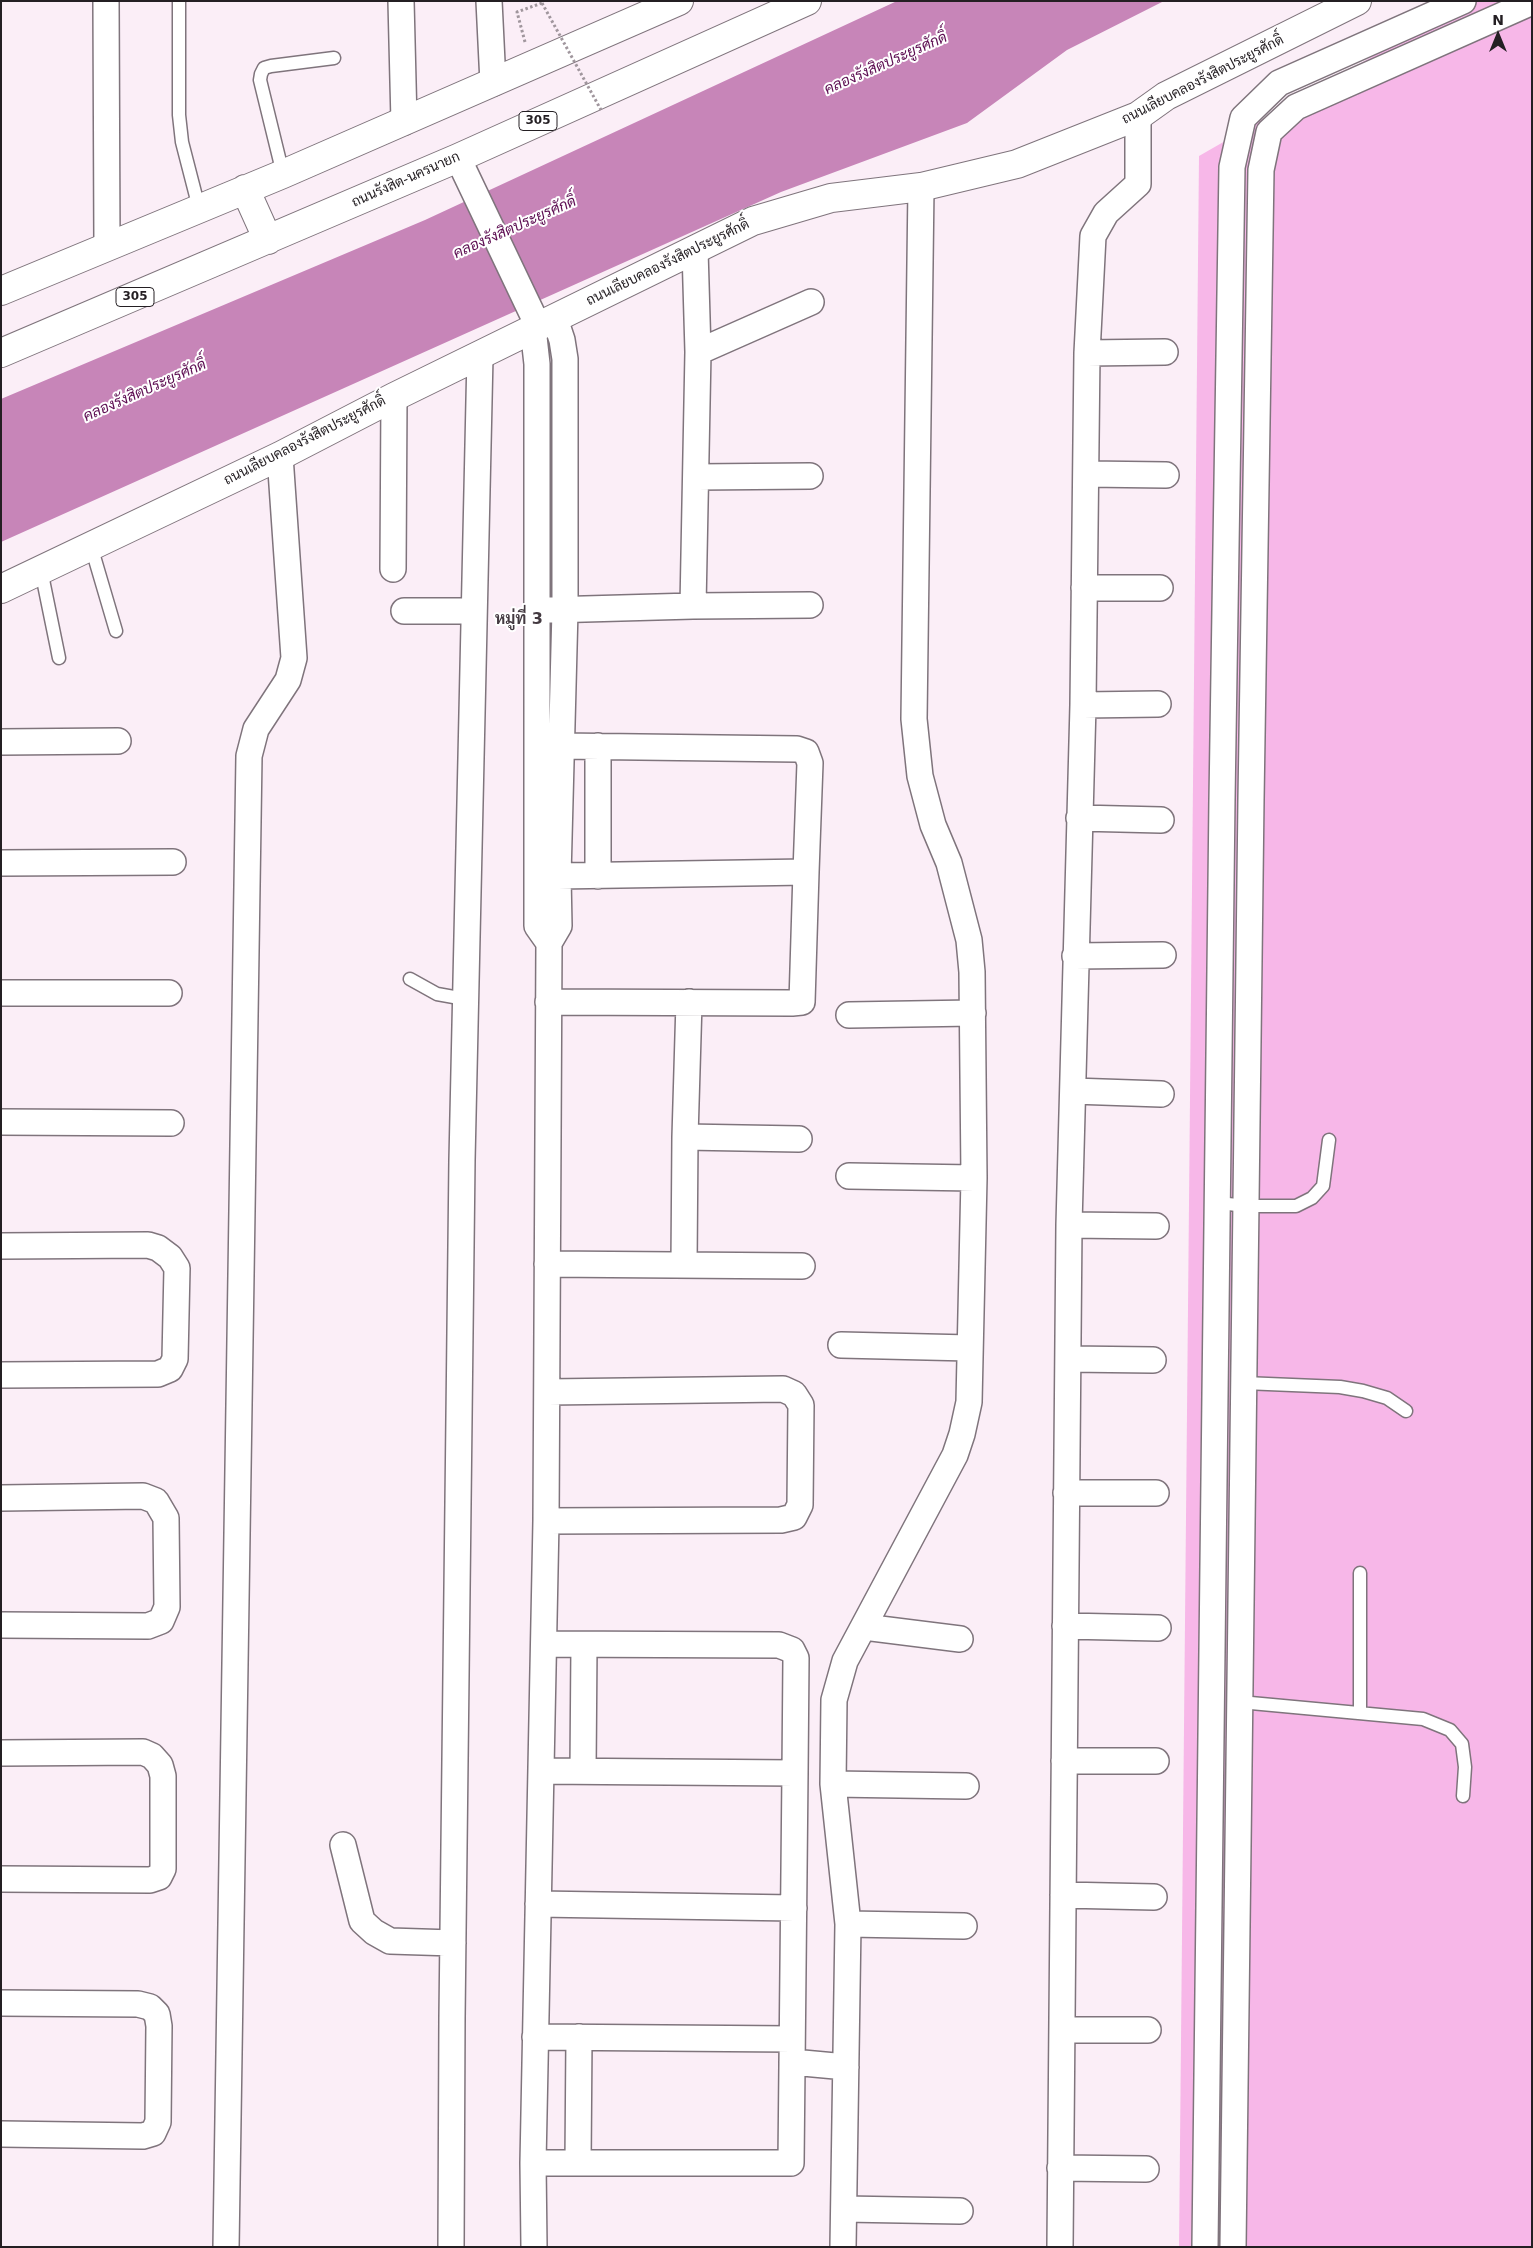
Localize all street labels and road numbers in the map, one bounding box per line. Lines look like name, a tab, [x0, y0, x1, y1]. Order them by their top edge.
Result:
street label: ถนนเลียบคลองรังสิตประยูรศักดิ์	[1119, 32, 1287, 128]
road number: 305	[519, 112, 557, 130]
street label: ถนนรังสิต-นครนายก	[349, 149, 463, 211]
street label: ถนนเลียบคลองรังสิตประยูรศักดิ์	[584, 216, 752, 310]
road number: 305	[116, 288, 154, 306]
street label: ถนนเลียบคลองรังสิตประยูรศักดิ์	[221, 393, 389, 489]

